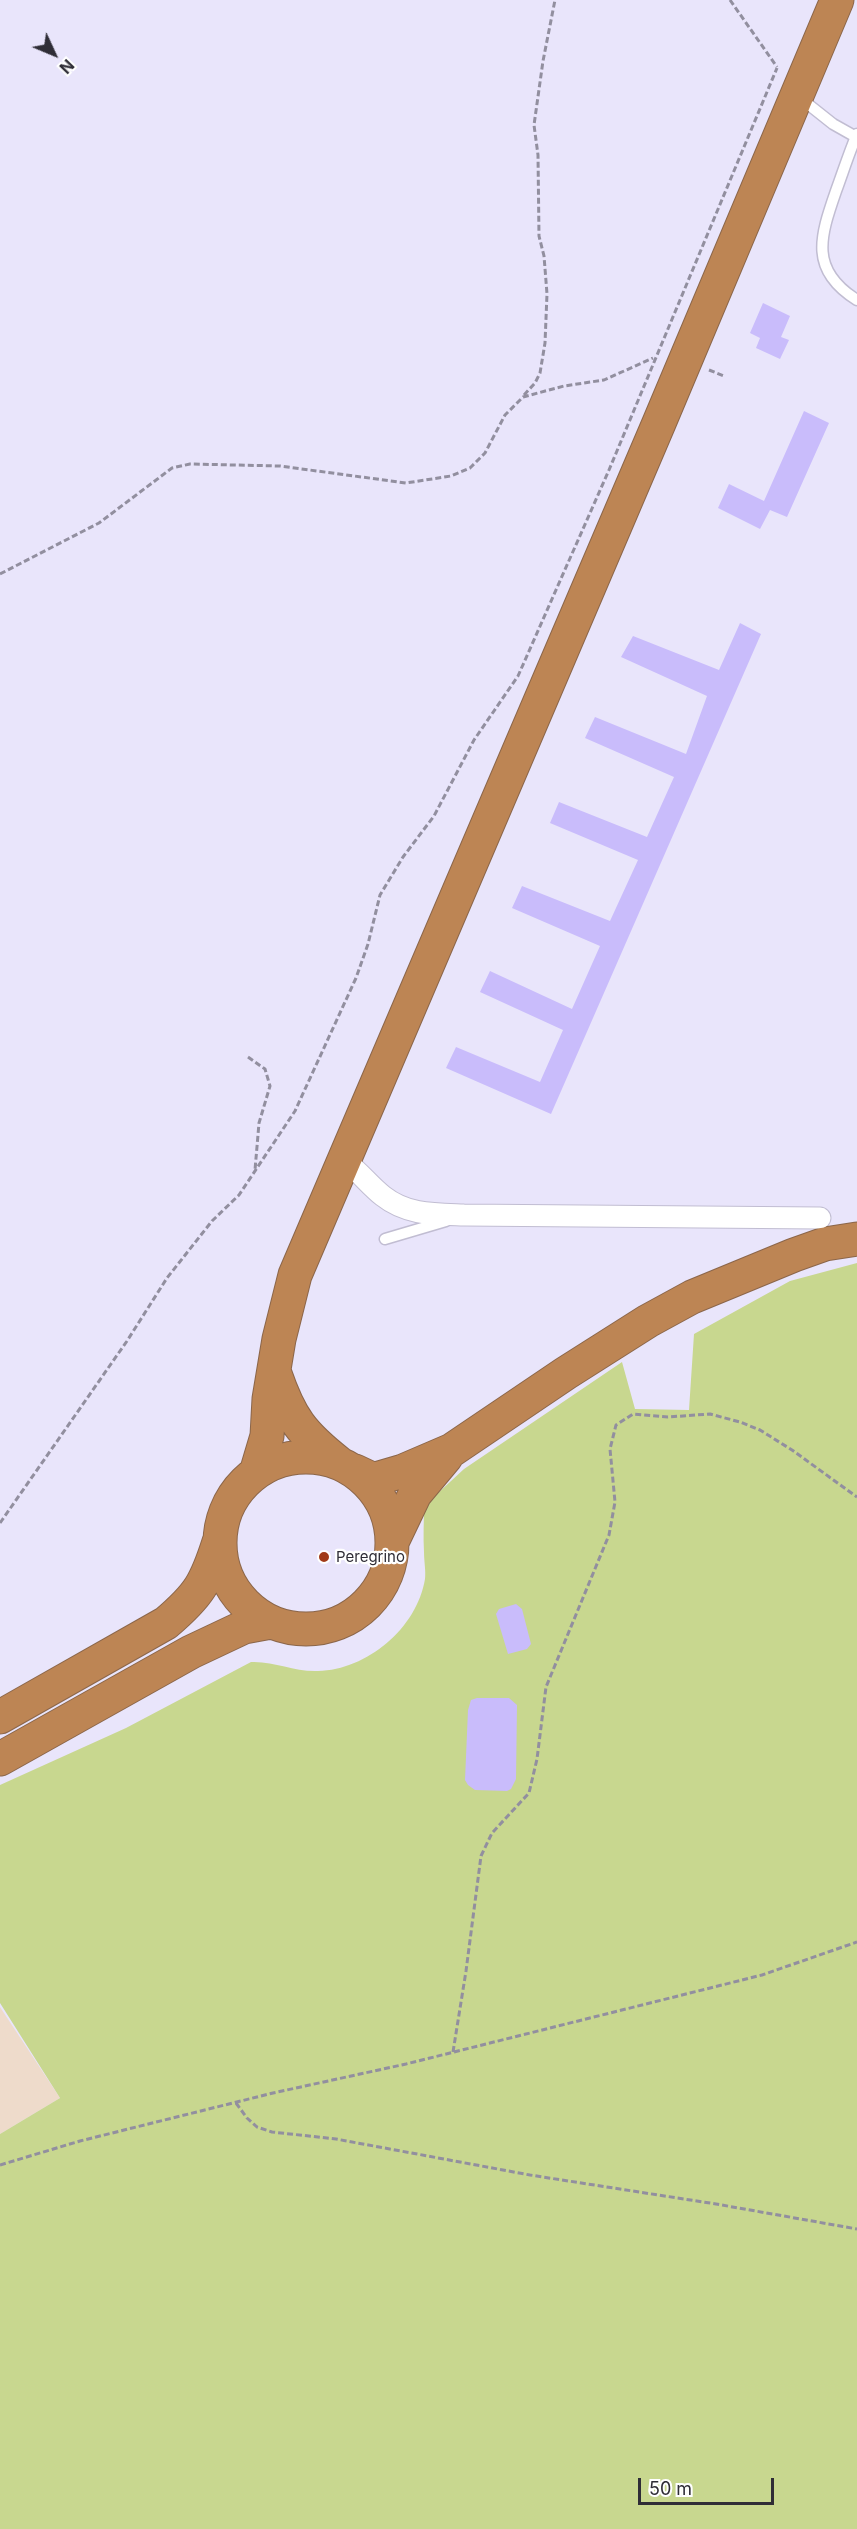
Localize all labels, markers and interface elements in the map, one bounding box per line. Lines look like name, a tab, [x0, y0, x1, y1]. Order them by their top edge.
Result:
north arrow	[24, 24, 84, 84]
text: N	[56, 55, 78, 78]
place label: Peregrino	[336, 1548, 405, 1566]
marker: Peregrino	[317, 1550, 331, 1564]
scale bar	[641, 2466, 778, 2504]
text: 50 m	[649, 2478, 692, 2499]

